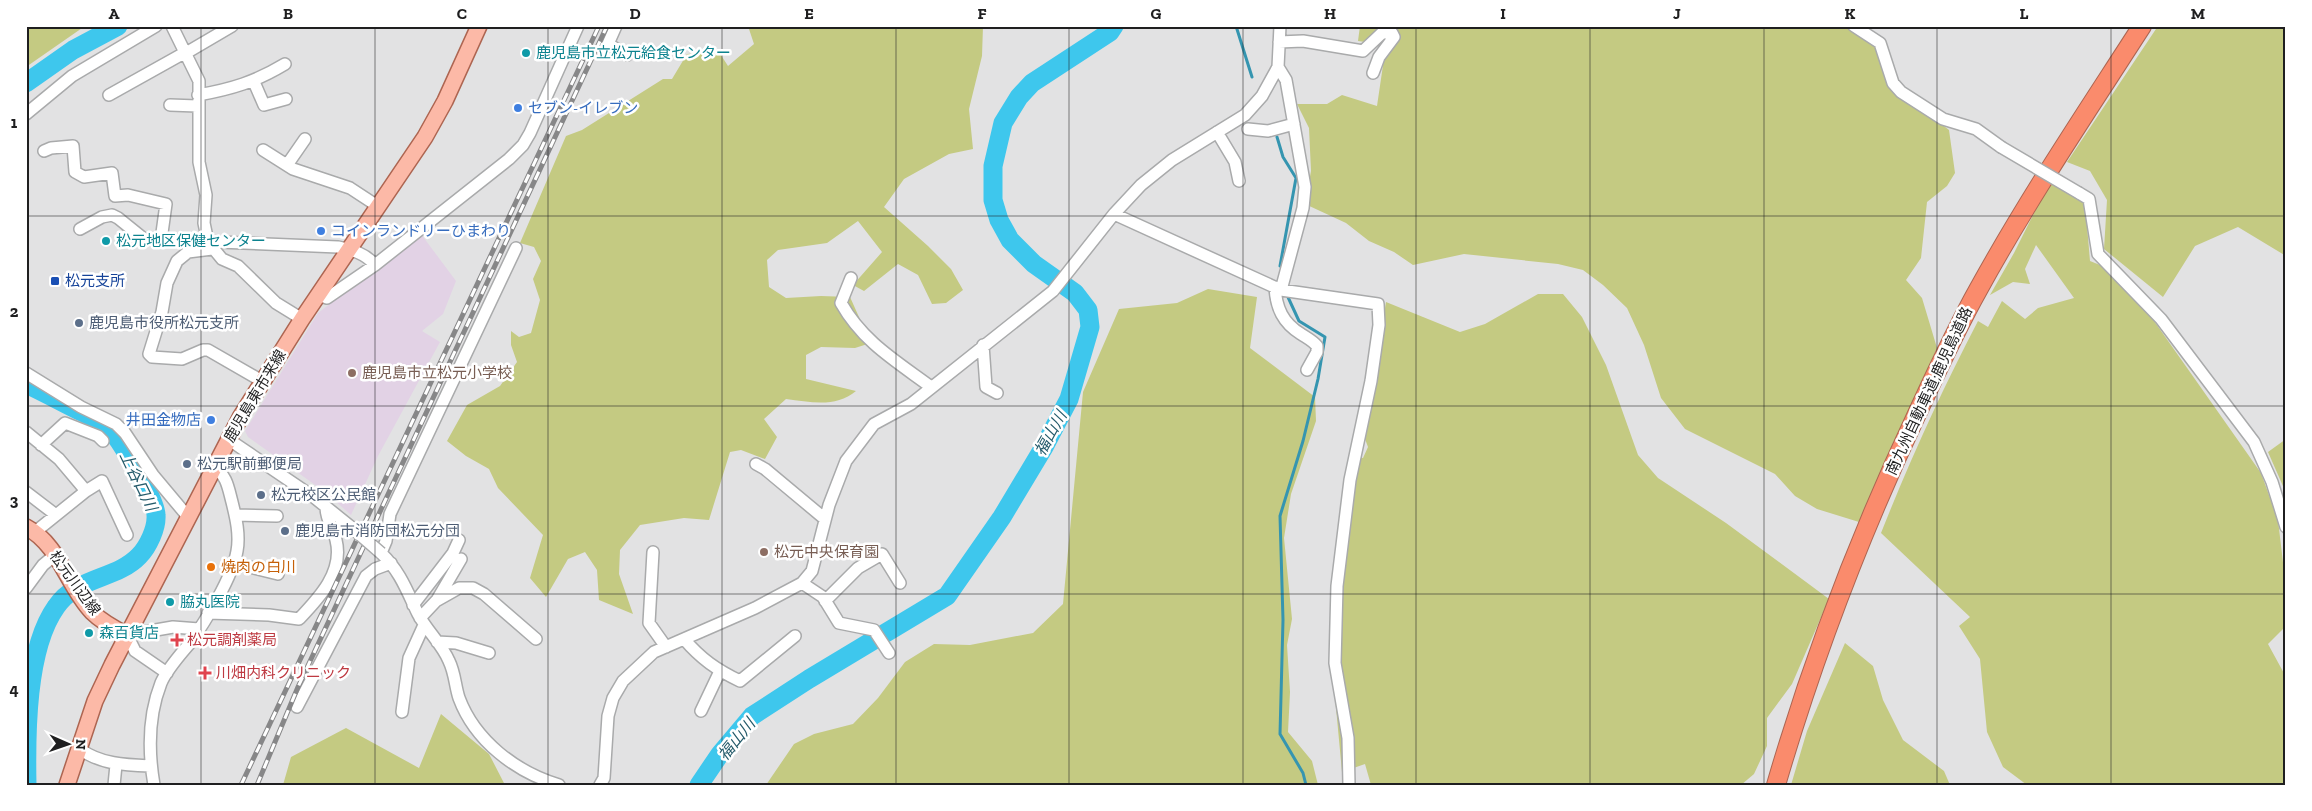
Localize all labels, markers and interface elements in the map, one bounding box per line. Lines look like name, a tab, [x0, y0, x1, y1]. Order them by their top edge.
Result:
text: A	[109, 4, 120, 23]
text: B	[283, 4, 293, 23]
text: C	[457, 4, 467, 23]
text: D	[629, 4, 641, 23]
text: E	[804, 4, 814, 23]
text: F	[977, 4, 987, 23]
text: G	[1151, 4, 1162, 23]
text: H	[1324, 4, 1336, 23]
text: I	[1500, 4, 1506, 23]
text: J	[1673, 4, 1681, 23]
text: K	[1845, 4, 1856, 23]
text: L	[2020, 4, 2029, 23]
text: M	[2191, 4, 2205, 23]
place label: 鹿児島市立松元給食センター	[536, 44, 731, 62]
marker: 鹿児島市立松元給食センター	[520, 47, 532, 59]
place label: セブン-イレブン	[528, 99, 638, 117]
marker: セブン-イレブン	[512, 102, 524, 114]
text: 1	[11, 113, 18, 132]
place label: コインランドリーひまわり	[331, 222, 511, 240]
marker: コインランドリーひまわり	[315, 225, 327, 237]
place label: 松元地区保健センター	[116, 232, 266, 250]
marker: 松元地区保健センター	[100, 235, 112, 247]
place label: 松元支所	[65, 272, 125, 290]
marker: 松元支所	[49, 275, 61, 287]
text: 2	[10, 302, 19, 321]
street label: 南九州自動車道;鹿児島道路	[1882, 304, 1976, 478]
place label: 鹿児島市役所松元支所	[89, 314, 239, 332]
marker: 鹿児島市役所松元支所	[73, 317, 85, 329]
street label: 鹿児島東市来線	[220, 346, 290, 446]
place label: 鹿児島市立松元小学校	[362, 364, 512, 382]
marker: 鹿児島市立松元小学校	[346, 367, 358, 379]
water label: 福山川	[1030, 406, 1071, 459]
place label: 井田金物店	[126, 411, 201, 429]
marker: 井田金物店	[205, 414, 217, 426]
water label: 上谷口川	[116, 448, 162, 516]
place label: 松元駅前郵便局	[197, 455, 302, 473]
marker: 松元駅前郵便局	[181, 458, 193, 470]
place label: 松元校区公民館	[271, 486, 376, 504]
marker: 松元校区公民館	[255, 489, 267, 501]
text: 3	[10, 491, 19, 510]
place label: 鹿児島市消防団松元分団	[295, 522, 460, 540]
marker: 鹿児島市消防団松元分団	[279, 525, 291, 537]
place label: 松元中央保育園	[774, 543, 879, 561]
marker: 松元中央保育園	[758, 546, 770, 558]
street label: 松元川辺線	[46, 547, 104, 619]
place label: 焼肉の白川	[221, 558, 296, 576]
marker: 焼肉の白川	[205, 561, 217, 573]
place label: 脇丸医院	[180, 593, 240, 611]
marker: 脇丸医院	[164, 596, 176, 608]
place label: 森百貨店	[99, 624, 159, 642]
marker: 森百貨店	[83, 627, 95, 639]
place label: 松元調剤薬局	[187, 631, 277, 649]
marker: 松元調剤薬局	[171, 634, 183, 646]
place label: 川畑内科クリニック	[216, 664, 351, 682]
marker: 川畑内科クリニック	[198, 666, 212, 680]
text: 4	[9, 680, 19, 699]
water label: 福山川	[714, 713, 760, 764]
north arrow	[42, 718, 92, 768]
text: N	[72, 739, 89, 750]

